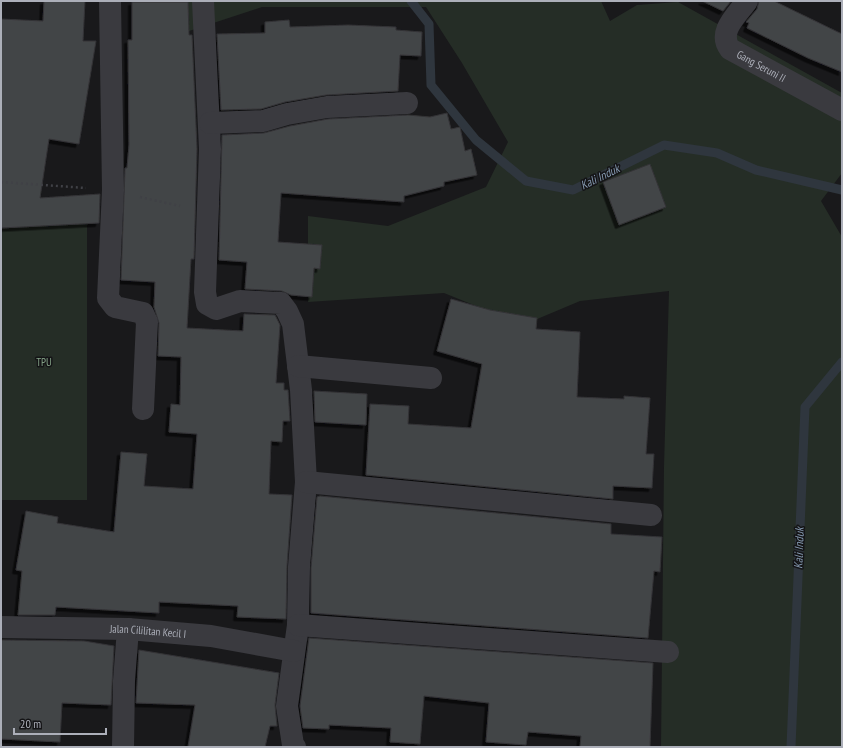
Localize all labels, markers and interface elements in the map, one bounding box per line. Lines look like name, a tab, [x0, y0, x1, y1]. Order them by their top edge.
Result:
street label: Gang Seruni II	[734, 47, 788, 85]
water label: Kali Induk	[578, 160, 623, 192]
park label: TPU	[36, 355, 52, 369]
water label: Kali Induk	[790, 526, 807, 569]
street label: Jalan Cililitan Kecil I	[109, 622, 187, 641]
scale bar	[14, 710, 106, 736]
text: 20 m	[20, 716, 41, 731]

